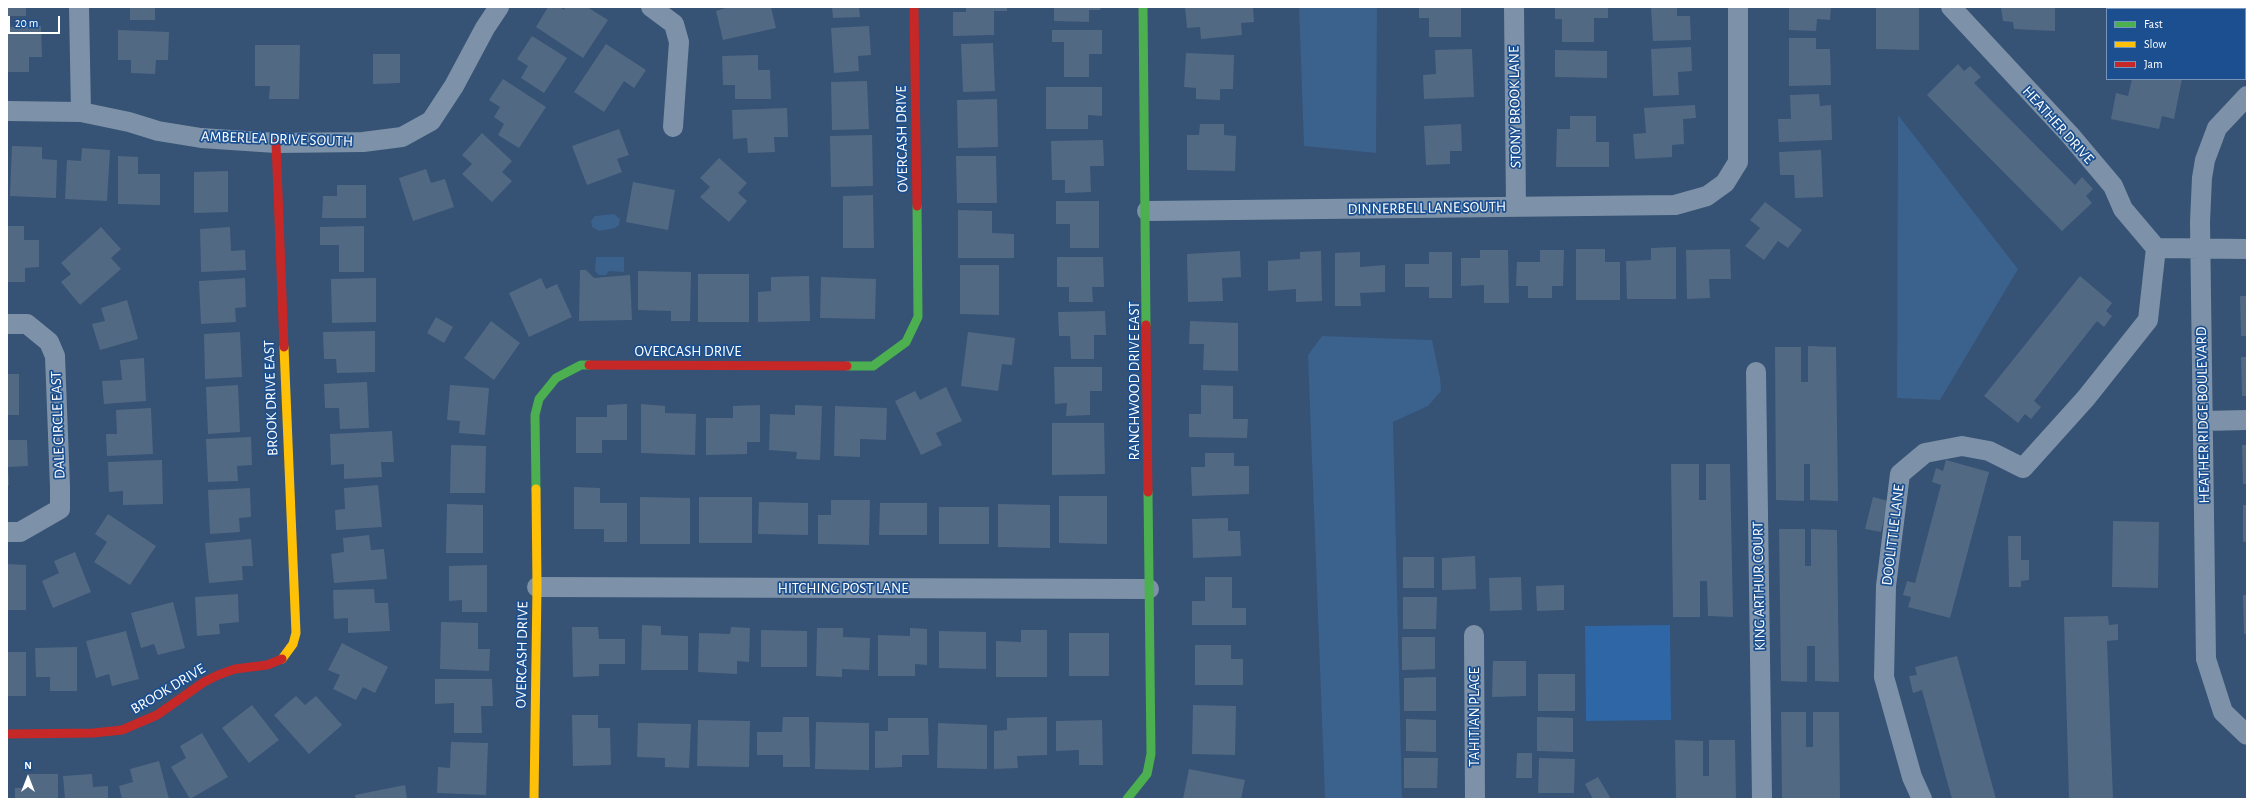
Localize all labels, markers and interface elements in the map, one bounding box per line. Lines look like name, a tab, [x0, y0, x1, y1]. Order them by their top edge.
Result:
scale bar	[10, 8, 62, 34]
legend	[2106, 8, 2246, 80]
text: 20 m	[15, 17, 38, 29]
text: Fast	[2144, 18, 2163, 30]
text: Slow	[2144, 38, 2166, 50]
street label: STONY BROOK LANE	[1505, 46, 1525, 168]
text: Jam	[2144, 58, 2163, 70]
street label: HEATHER DRIVE	[2018, 82, 2098, 168]
street label: OVERCASH DRIVE	[892, 85, 912, 193]
street label: AMBERLEA DRIVE SOUTH	[201, 127, 353, 151]
street label: DINNERBELL LANE SOUTH	[1348, 198, 1506, 218]
street label: RANCHWOOD DRIVE EAST	[1125, 301, 1143, 461]
street label: HEATHER RIDGE BOULEVARD	[2192, 326, 2214, 504]
street label: BROOK DRIVE EAST	[260, 340, 282, 456]
street label: OVERCASH DRIVE	[635, 342, 741, 360]
street label: DALE CIRCLE EAST	[47, 371, 69, 479]
street label: DOOLITTLE LANE	[1878, 483, 1908, 587]
street label: KING ARTHUR COURT	[1749, 521, 1769, 651]
street label: HITCHING POST LANE	[778, 579, 908, 597]
street label: OVERCASH DRIVE	[512, 601, 532, 709]
street label: BROOK DRIVE	[128, 660, 208, 718]
street label: TAHITIAN PLACE	[1465, 667, 1483, 767]
north arrow	[8, 758, 48, 798]
text: N	[24, 760, 32, 771]

